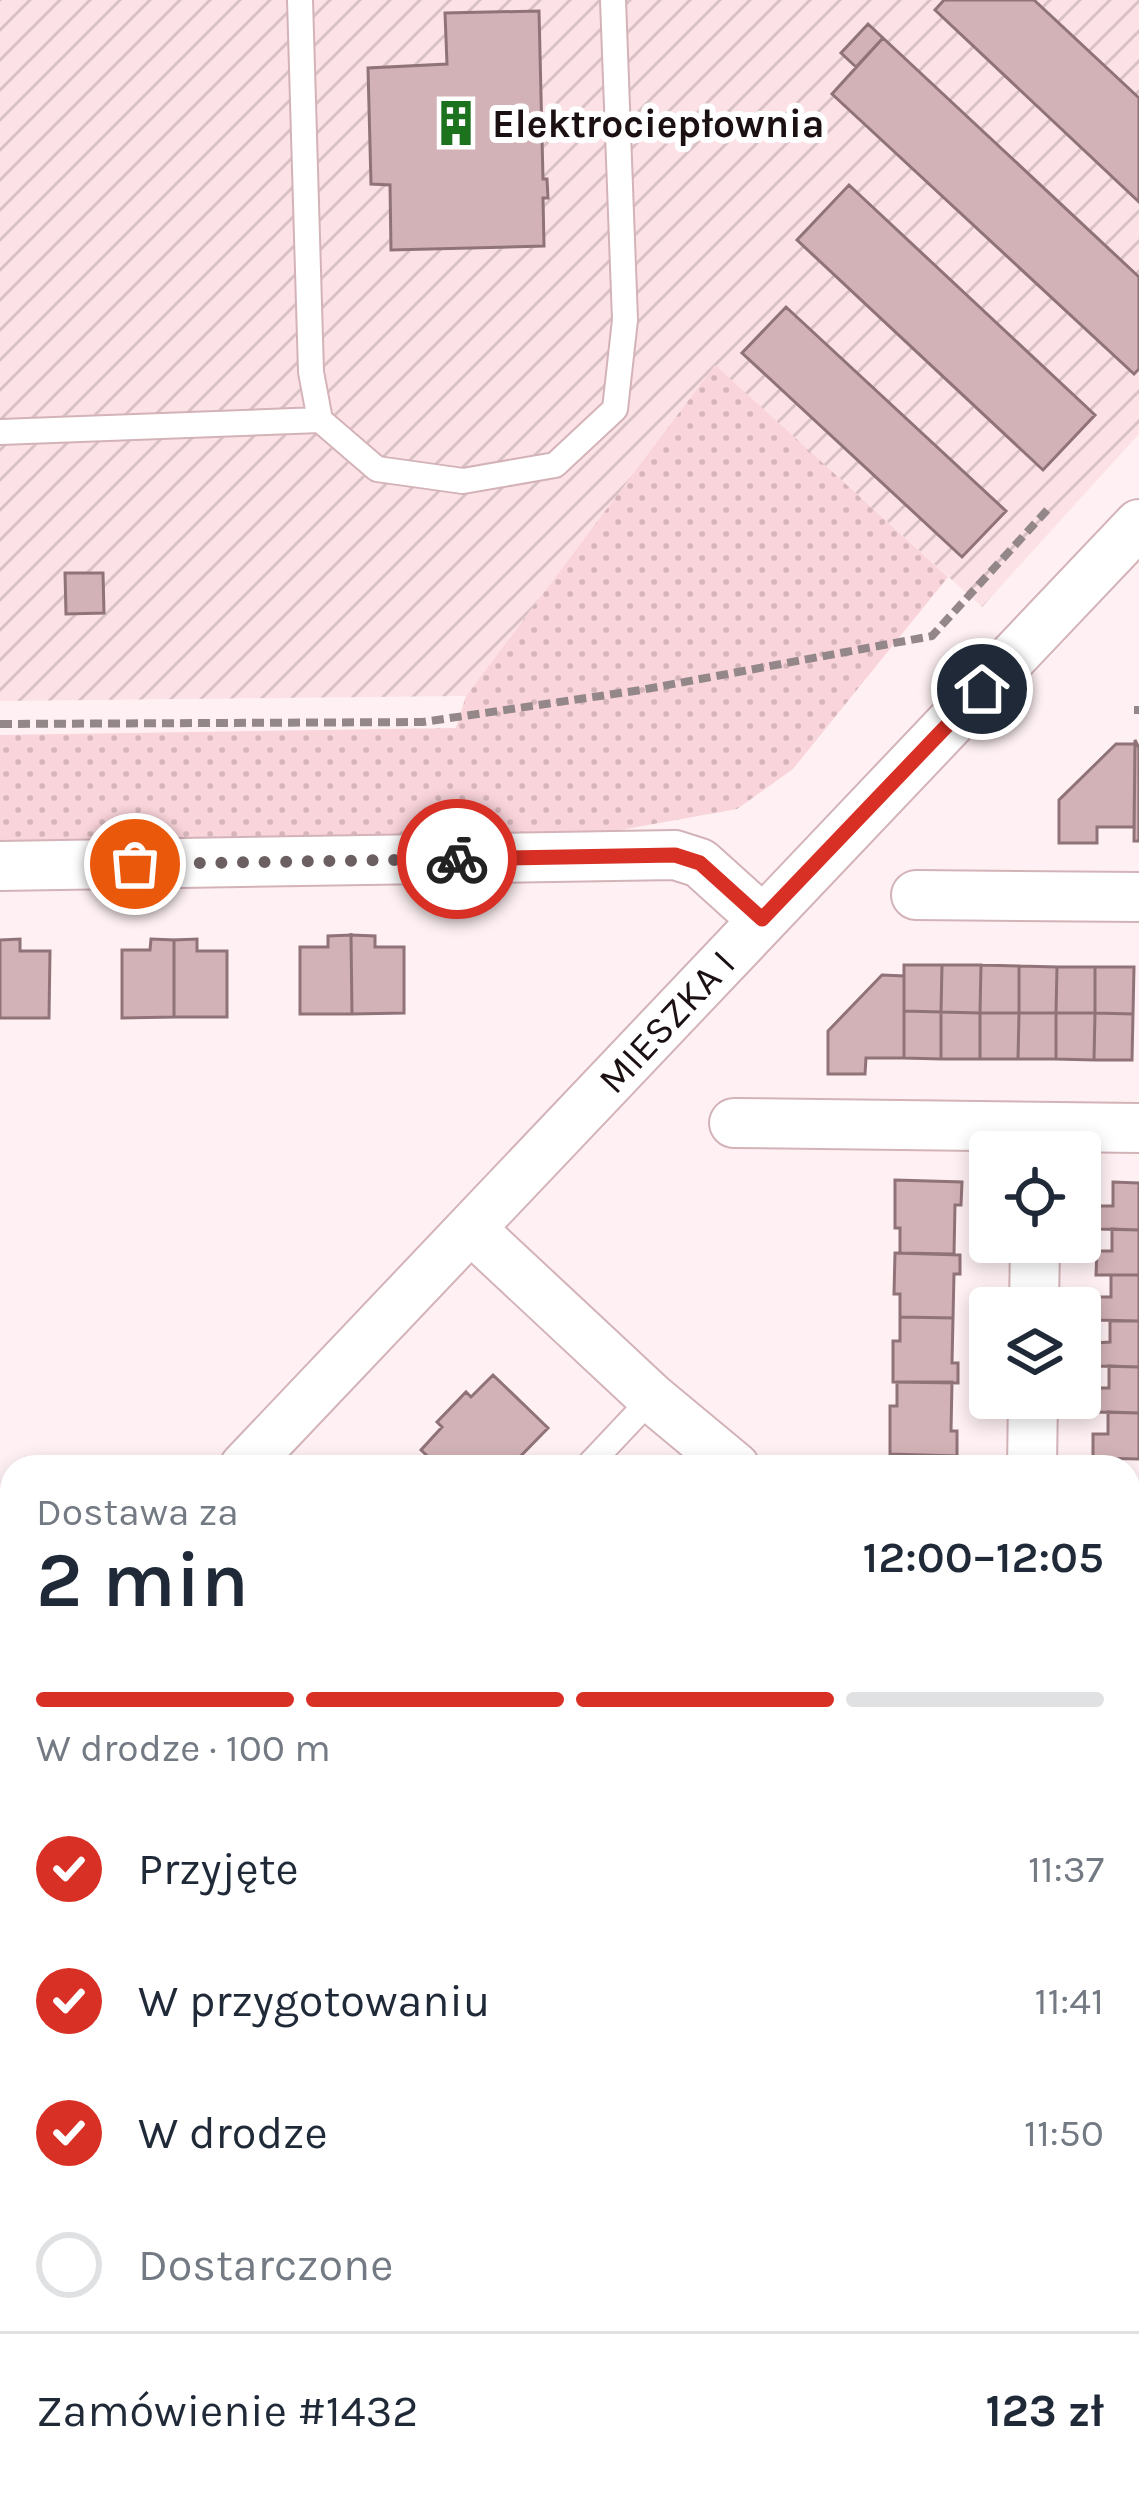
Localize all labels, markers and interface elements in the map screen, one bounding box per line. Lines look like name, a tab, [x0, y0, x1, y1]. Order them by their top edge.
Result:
building icon: Elektrociepłownia	[431, 98, 481, 148]
place label: Elektrociepłownia	[492, 101, 825, 147]
pin	[931, 638, 1033, 740]
icon: home	[949, 656, 1015, 722]
courier	[397, 799, 517, 919]
pin	[84, 813, 186, 915]
icon: bike	[424, 826, 490, 892]
icon: bag	[102, 831, 168, 897]
street label: MIESZKA I	[589, 941, 745, 1103]
map controls	[969, 1131, 1101, 1419]
button: locate	[969, 1131, 1101, 1263]
button: layers	[969, 1287, 1101, 1419]
text: Dostawa za	[36, 1489, 239, 1535]
text: 12:00–12:05	[863, 1531, 1104, 1583]
text: 2 min	[36, 1534, 249, 1626]
text: W drodze · 100 m	[36, 1725, 331, 1771]
icon: check	[36, 1836, 102, 1902]
text: Przyjęte	[138, 1843, 299, 1895]
text: 11:37	[1028, 1846, 1104, 1892]
icon: check	[36, 1968, 102, 2034]
text: W przygotowaniu	[138, 1975, 490, 2027]
text: 11:41	[1035, 1978, 1104, 2024]
icon: check	[36, 2100, 102, 2166]
text: W drodze	[138, 2107, 328, 2159]
text: 11:50	[1024, 2110, 1104, 2156]
text: Dostarczone	[138, 2239, 393, 2291]
text: Zamówienie #1432	[36, 2385, 418, 2437]
text: 123 zł	[985, 2385, 1104, 2437]

